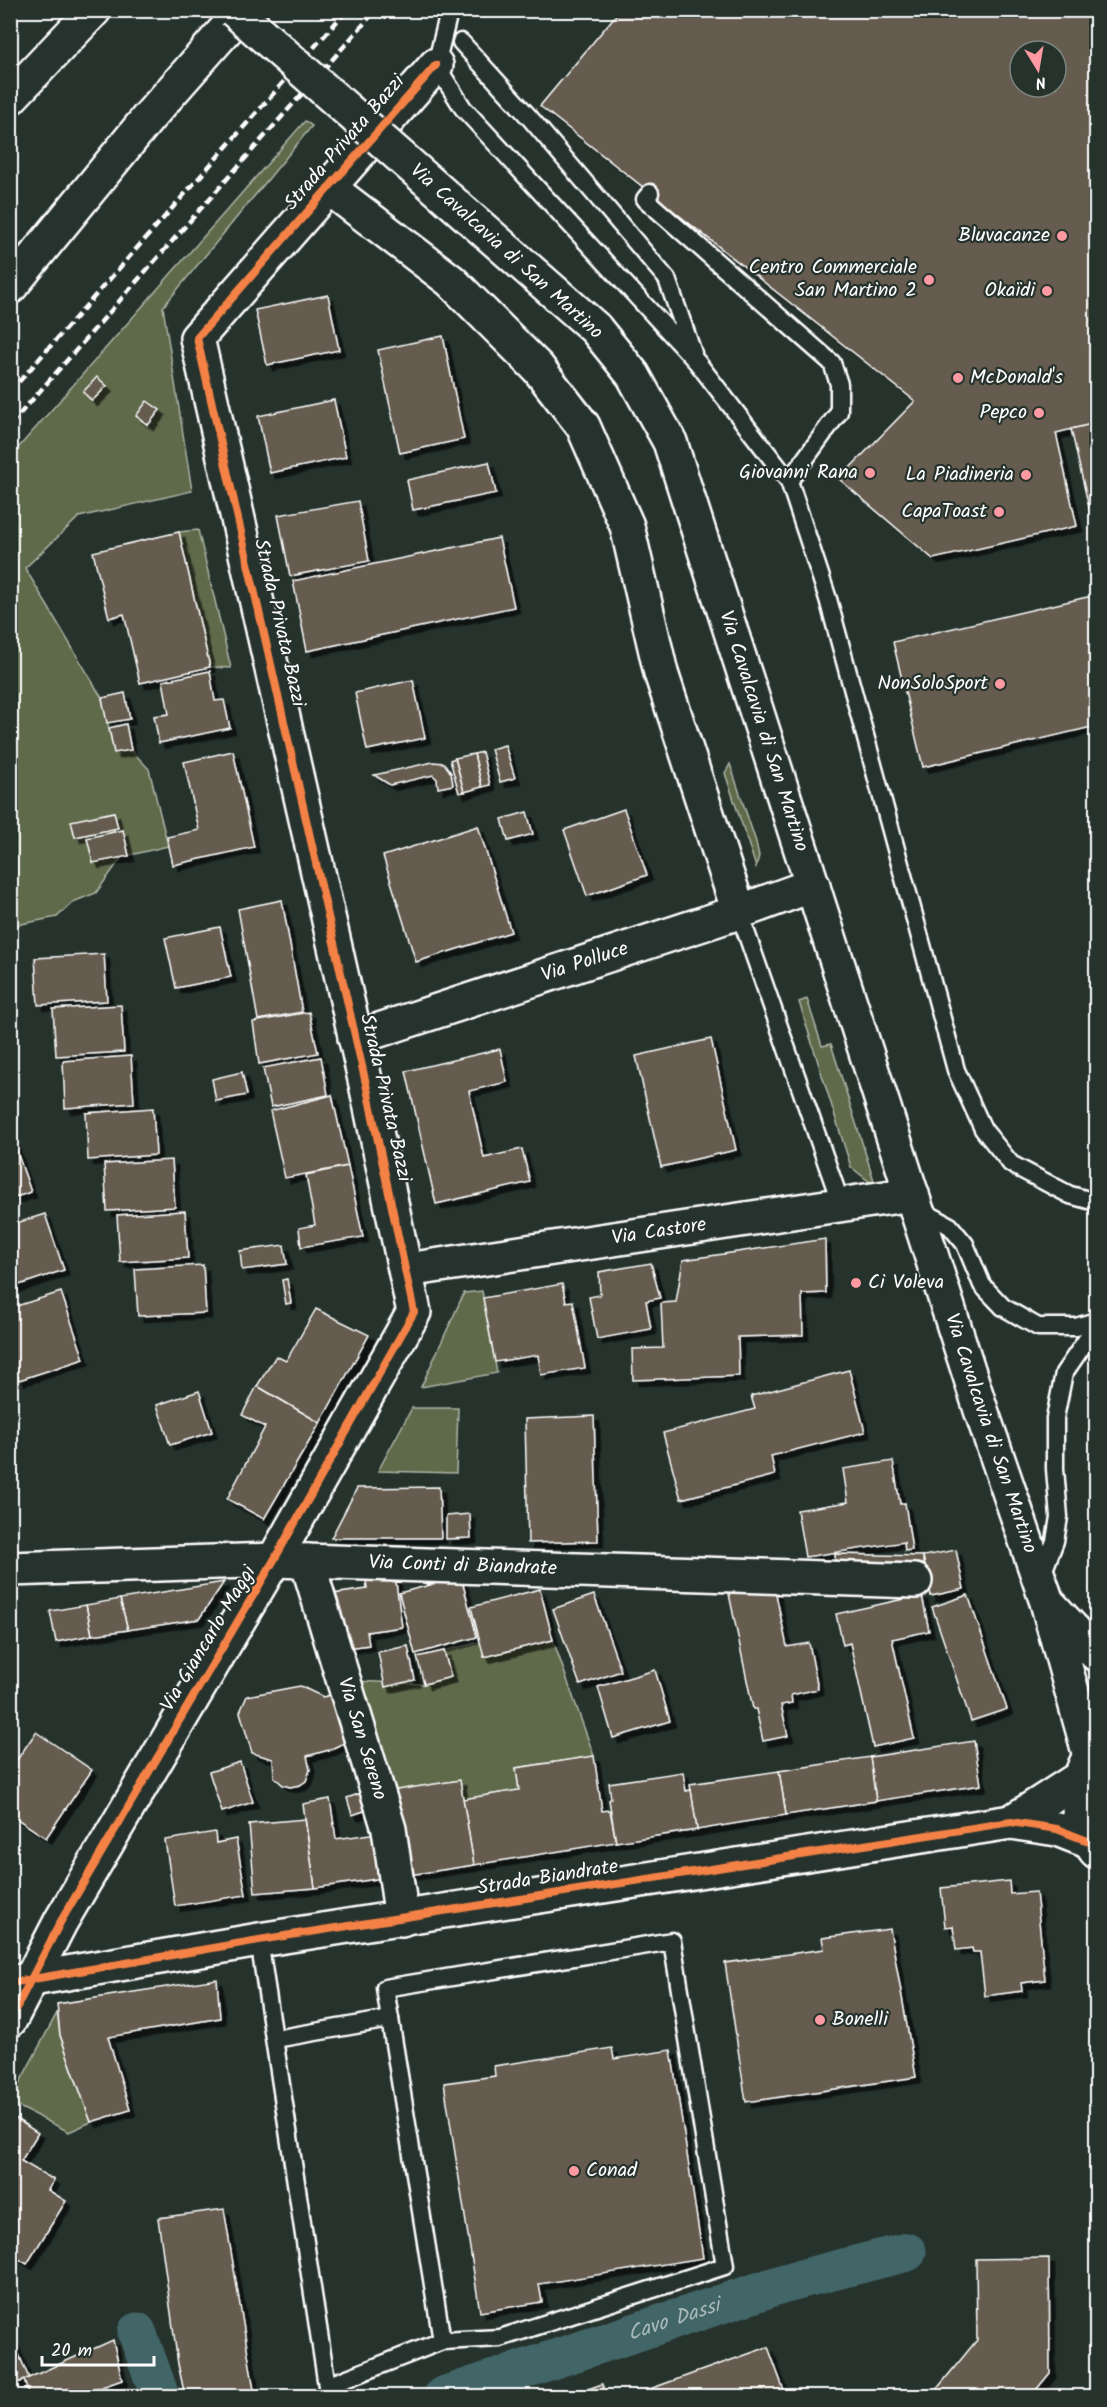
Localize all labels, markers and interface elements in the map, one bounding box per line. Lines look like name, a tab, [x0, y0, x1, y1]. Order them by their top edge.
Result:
north arrow	[1008, 39, 1068, 99]
street label: Strada Privata Bazzi	[277, 67, 414, 218]
text: N	[1033, 69, 1048, 95]
street label: Via Cavalcavia di San Martino	[402, 156, 610, 348]
place label: Bluvacanze	[958, 220, 1050, 252]
marker: Bluvacanze	[1055, 229, 1069, 243]
place label: Centro Commerciale San Martino 2	[748, 252, 917, 307]
marker: Centro Commerciale San Martino 2	[922, 273, 936, 287]
place label: Okaïdi	[984, 275, 1036, 307]
marker: Okaïdi	[1040, 284, 1054, 298]
place label: McDonald's	[970, 362, 1063, 394]
marker: McDonald's	[951, 371, 965, 385]
place label: Pepco	[980, 397, 1027, 429]
marker: Pepco	[1032, 406, 1046, 420]
place label: Giovanni Rana	[739, 457, 858, 489]
place label: La Piadineria	[906, 459, 1014, 491]
marker: Giovanni Rana	[863, 466, 877, 480]
marker: La Piadineria	[1019, 468, 1033, 482]
place label: CapaToast	[901, 496, 987, 528]
marker: CapaToast	[992, 505, 1006, 519]
street label: Strada Privata Bazzi	[244, 536, 314, 711]
street label: Via Cavalcavia di San Martino	[709, 607, 817, 856]
place label: NonSoloSport	[878, 668, 988, 700]
marker: NonSoloSport	[993, 677, 1007, 691]
street label: Via Polluce	[537, 933, 633, 992]
street label: Strada Privata Bazzi	[350, 1011, 420, 1186]
street label: Via Castore	[610, 1209, 709, 1255]
place label: Ci Voleva	[868, 1267, 944, 1299]
marker: Ci Voleva	[849, 1276, 863, 1290]
street label: Via Cavalcavia di San Martino	[935, 1309, 1045, 1558]
street label: Via Conti di Biandrate	[368, 1547, 557, 1585]
street label: Via Giancarlo Maggi	[153, 1559, 266, 1718]
street label: Via San Sereno	[328, 1674, 395, 1804]
street label: Strada Biandrate	[475, 1851, 621, 1905]
place label: Bonelli	[832, 2004, 889, 2036]
marker: Bonelli	[813, 2013, 827, 2027]
place label: Conad	[586, 2155, 638, 2187]
marker: Conad	[567, 2164, 581, 2178]
water label: Cavo Dassi	[623, 2288, 728, 2350]
scale bar	[42, 2329, 154, 2367]
text: 20 m	[51, 2337, 92, 2366]

